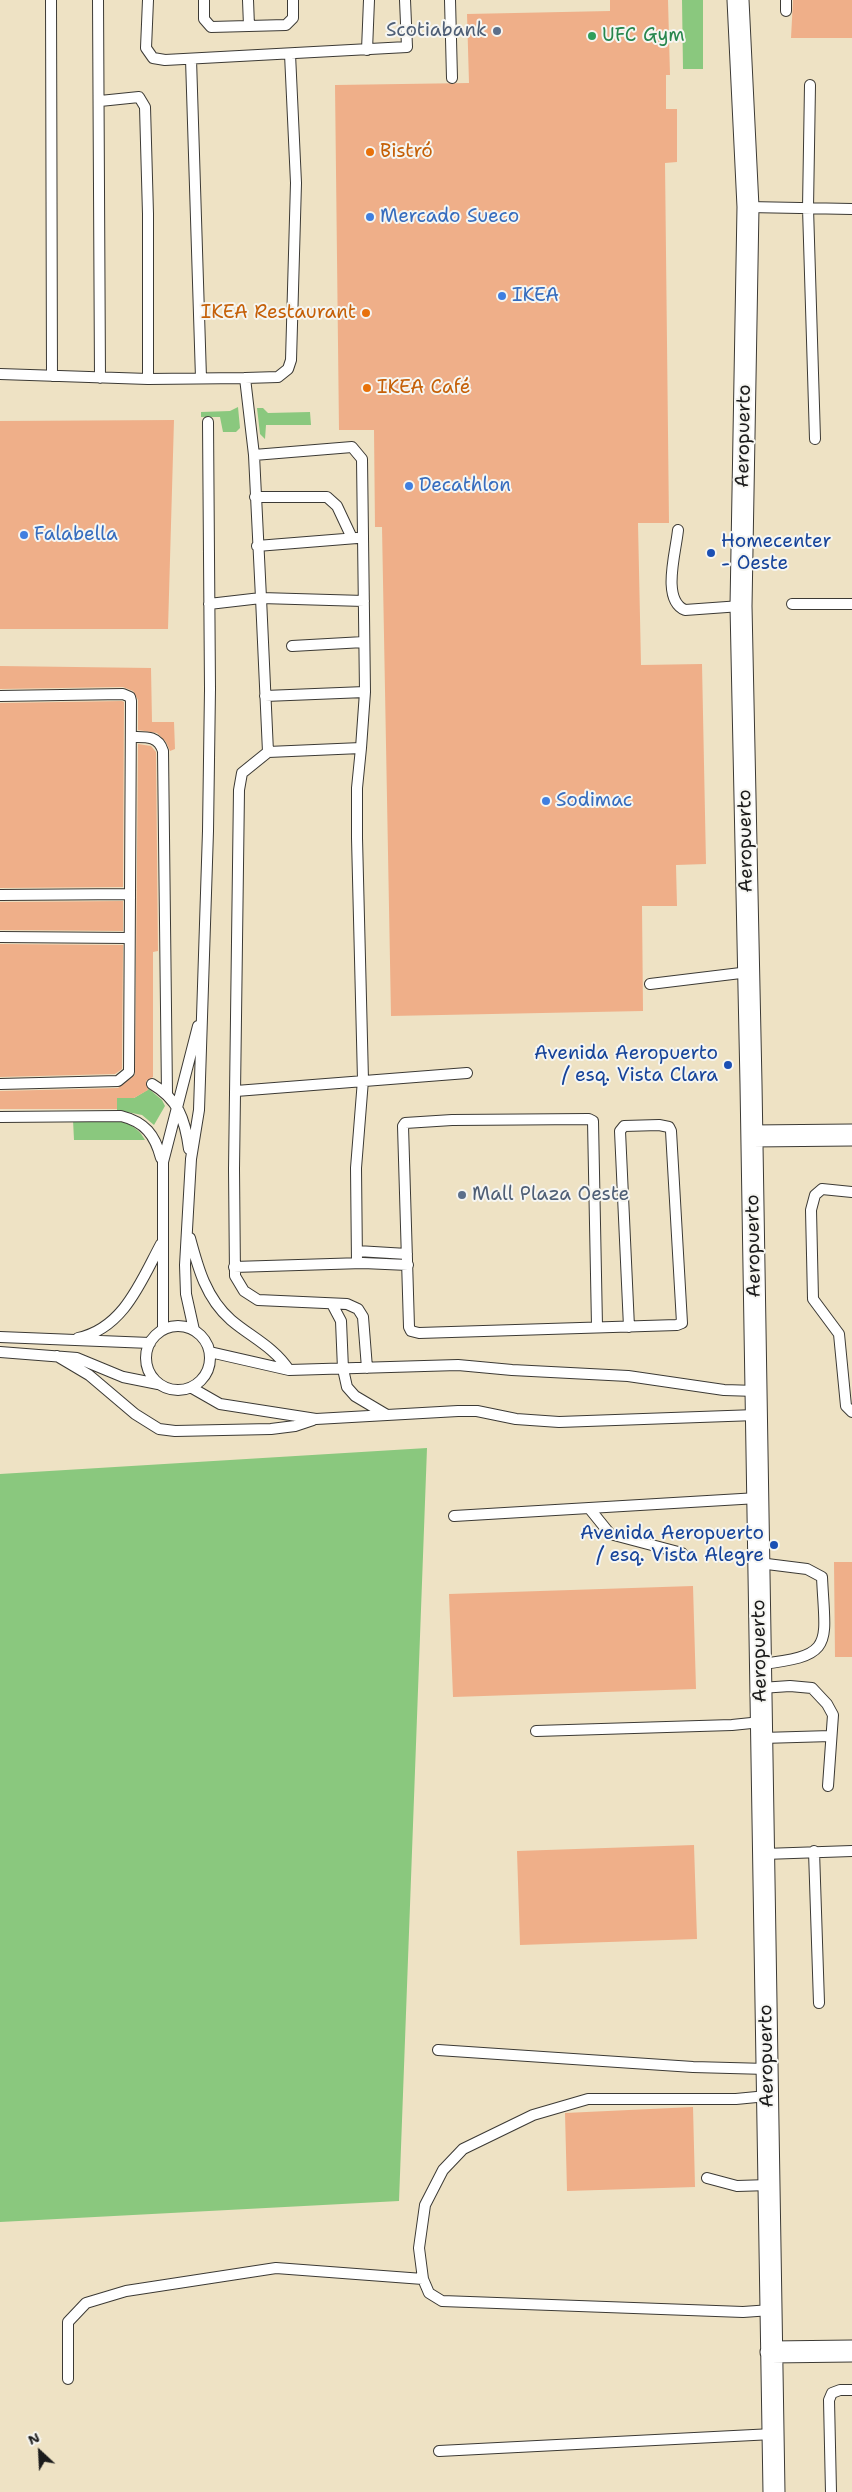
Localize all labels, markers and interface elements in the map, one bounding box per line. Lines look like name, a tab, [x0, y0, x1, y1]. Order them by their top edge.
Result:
place label: Scotiabank	[386, 20, 487, 42]
marker: Scotiabank	[491, 25, 503, 37]
place label: UFC Gym	[602, 25, 685, 47]
marker: UFC Gym	[586, 30, 598, 42]
place label: Bistró	[380, 141, 433, 163]
marker: Bistró	[364, 146, 376, 158]
place label: Mercado Sueco	[380, 206, 519, 228]
marker: Mercado Sueco	[364, 211, 376, 223]
place label: IKEA	[512, 285, 559, 307]
marker: IKEA	[496, 290, 508, 302]
place label: IKEA Restaurant	[201, 302, 356, 324]
marker: IKEA Restaurant	[360, 307, 372, 319]
place label: IKEA Café	[377, 377, 471, 399]
marker: IKEA Café	[361, 382, 373, 394]
street label: Aeropuerto	[732, 384, 756, 488]
place label: Decathlon	[419, 475, 511, 497]
marker: Decathlon	[403, 480, 415, 492]
place label: Falabella	[34, 524, 118, 546]
marker: Falabella	[18, 529, 30, 541]
place label: Homecenter - Oeste	[721, 531, 831, 575]
marker: Homecenter - Oeste	[705, 547, 717, 559]
street label: Aeropuerto	[734, 789, 758, 893]
place label: Sodimac	[556, 790, 632, 812]
marker: Sodimac	[540, 795, 552, 807]
place label: Avenida Aeropuerto / esq. Vista Clara	[534, 1043, 718, 1087]
marker: Avenida Aeropuerto / esq. Vista Clara	[722, 1059, 734, 1071]
place label: Mall Plaza Oeste	[472, 1184, 629, 1206]
marker: Mall Plaza Oeste	[456, 1189, 468, 1201]
street label: Aeropuerto	[742, 1194, 766, 1298]
place label: Avenida Aeropuerto / esq. Vista Alegre	[580, 1523, 764, 1567]
marker: Avenida Aeropuerto / esq. Vista Alegre	[768, 1539, 780, 1551]
street label: Aeropuerto	[748, 1599, 772, 1703]
street label: Aeropuerto	[755, 2004, 779, 2108]
north arrow	[15, 2427, 65, 2477]
text: N	[25, 2428, 42, 2449]

